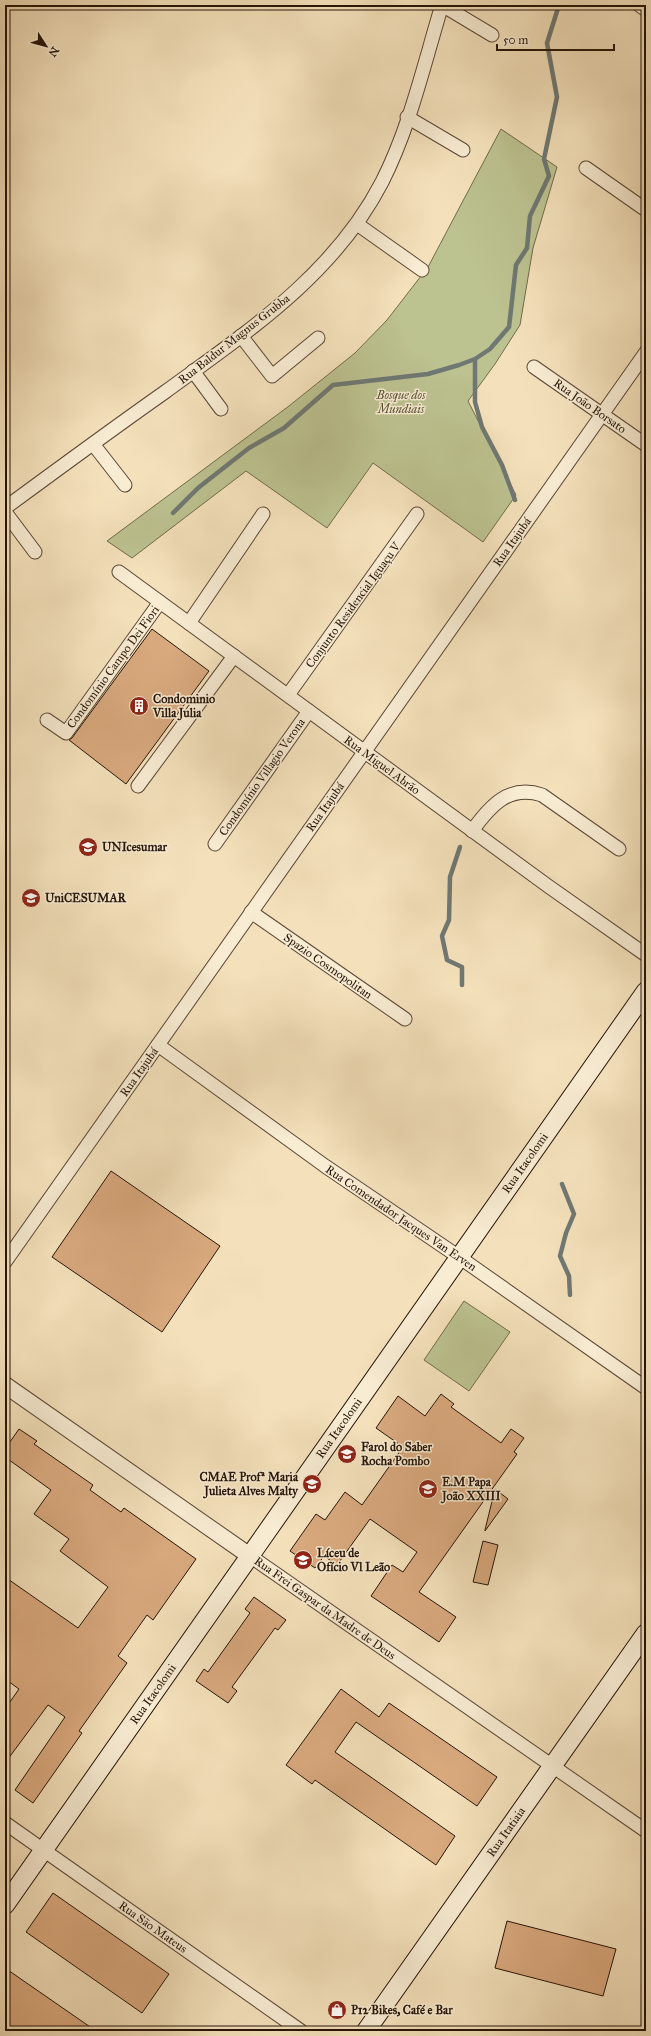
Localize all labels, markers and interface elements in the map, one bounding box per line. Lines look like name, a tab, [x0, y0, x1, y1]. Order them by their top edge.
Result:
north arrow	[26, 26, 66, 66]
scale bar	[497, 26, 614, 52]
text: 50 m	[503, 33, 528, 47]
text: N	[45, 44, 62, 60]
street label: Rua Baldur Magnus Grubba	[176, 291, 294, 388]
street label: Rua João Borsato	[550, 376, 629, 437]
park label: Bosque dos Mundiais	[375, 388, 426, 416]
street label: Rua Itajubá	[490, 514, 535, 569]
street label: Conjunto Residencial Iguaçu V	[303, 539, 405, 671]
street label: Condomínio Campo Dei Fiori	[64, 602, 163, 731]
place label: Condominio Villa Julia	[152, 692, 215, 721]
building icon: Condominio Villa Julia	[128, 695, 150, 717]
street label: Condomínio Villagio Verona	[216, 715, 309, 839]
street label: Rua Miguel Abrão	[341, 733, 423, 798]
street label: Rua Itajubá	[303, 779, 348, 834]
school or university icon: UNIcesumar	[77, 836, 99, 858]
place label: UNIcesumar	[102, 840, 168, 854]
school or university icon: UniCESUMAR	[20, 887, 42, 909]
place label: UniCESUMAR	[45, 891, 127, 905]
street label: Spazio Cosmopolitan	[281, 930, 375, 1002]
street label: Rua Itajubá	[117, 1044, 162, 1099]
street label: Rua Itacolomi	[499, 1130, 551, 1196]
street label: Rua Comendador Jacques Van Erven	[322, 1162, 480, 1275]
street label: Rua Itacolomi	[313, 1395, 365, 1461]
place label: Farol do Saber Rocha Pombo	[361, 1440, 433, 1468]
school or university icon: Farol do Saber Rocha Pombo	[336, 1443, 358, 1465]
place label: CMAE Profª Maria Julieta Alves Malty	[199, 1470, 299, 1499]
school or university icon: CMAE Profª Maria Julieta Alves Malty	[301, 1473, 323, 1495]
place label: E.M Papa João XXIII	[440, 1475, 501, 1504]
school or university icon: E.M Papa João XXIII	[417, 1478, 439, 1500]
place label: Líceu de Ofício Vl Leão	[317, 1546, 390, 1574]
school or university icon: Líceu de Ofício Vl Leão	[292, 1549, 314, 1571]
street label: Rua Frei Gaspar da Madre de Deus	[252, 1554, 398, 1662]
street label: Rua Itacolomi	[127, 1661, 179, 1727]
street label: Rua Itatiaia	[484, 1804, 529, 1860]
street label: Rua São Mateus	[116, 1898, 190, 1956]
shop icon: P12 Bikes, Café e Bar	[326, 1999, 348, 2021]
place label: P12 Bikes, Café e Bar	[351, 2003, 453, 2017]

